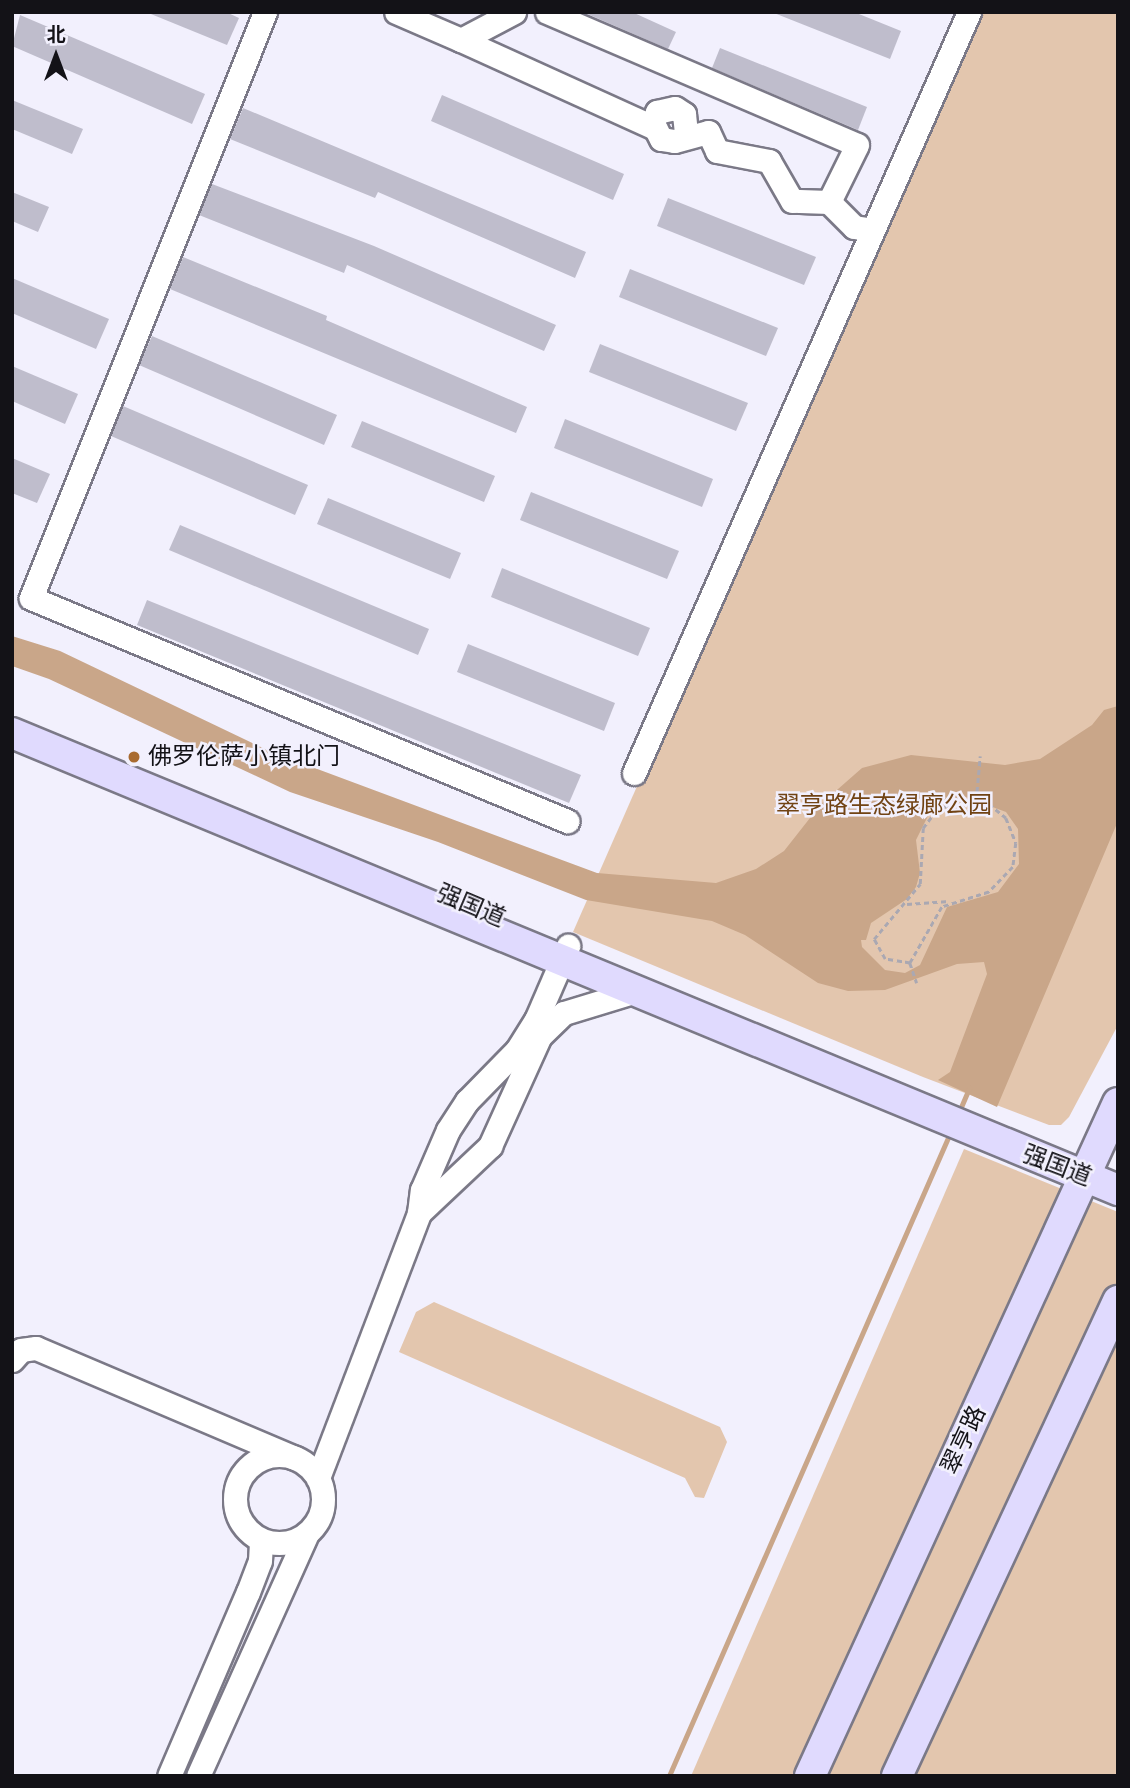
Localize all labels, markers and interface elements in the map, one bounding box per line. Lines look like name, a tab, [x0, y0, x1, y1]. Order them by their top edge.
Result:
north arrow	[21, 21, 91, 91]
text: 北	[46, 23, 66, 46]
place label: 佛罗伦萨小镇北门	[148, 743, 340, 771]
marker: 佛罗伦萨小镇北门	[126, 749, 142, 765]
park label: 翠亨路生态绿廊公园	[776, 792, 992, 820]
street label: 强国道	[432, 879, 510, 933]
street label: 强国道	[1018, 1140, 1096, 1192]
street label: 翠亨路	[936, 1401, 992, 1479]

